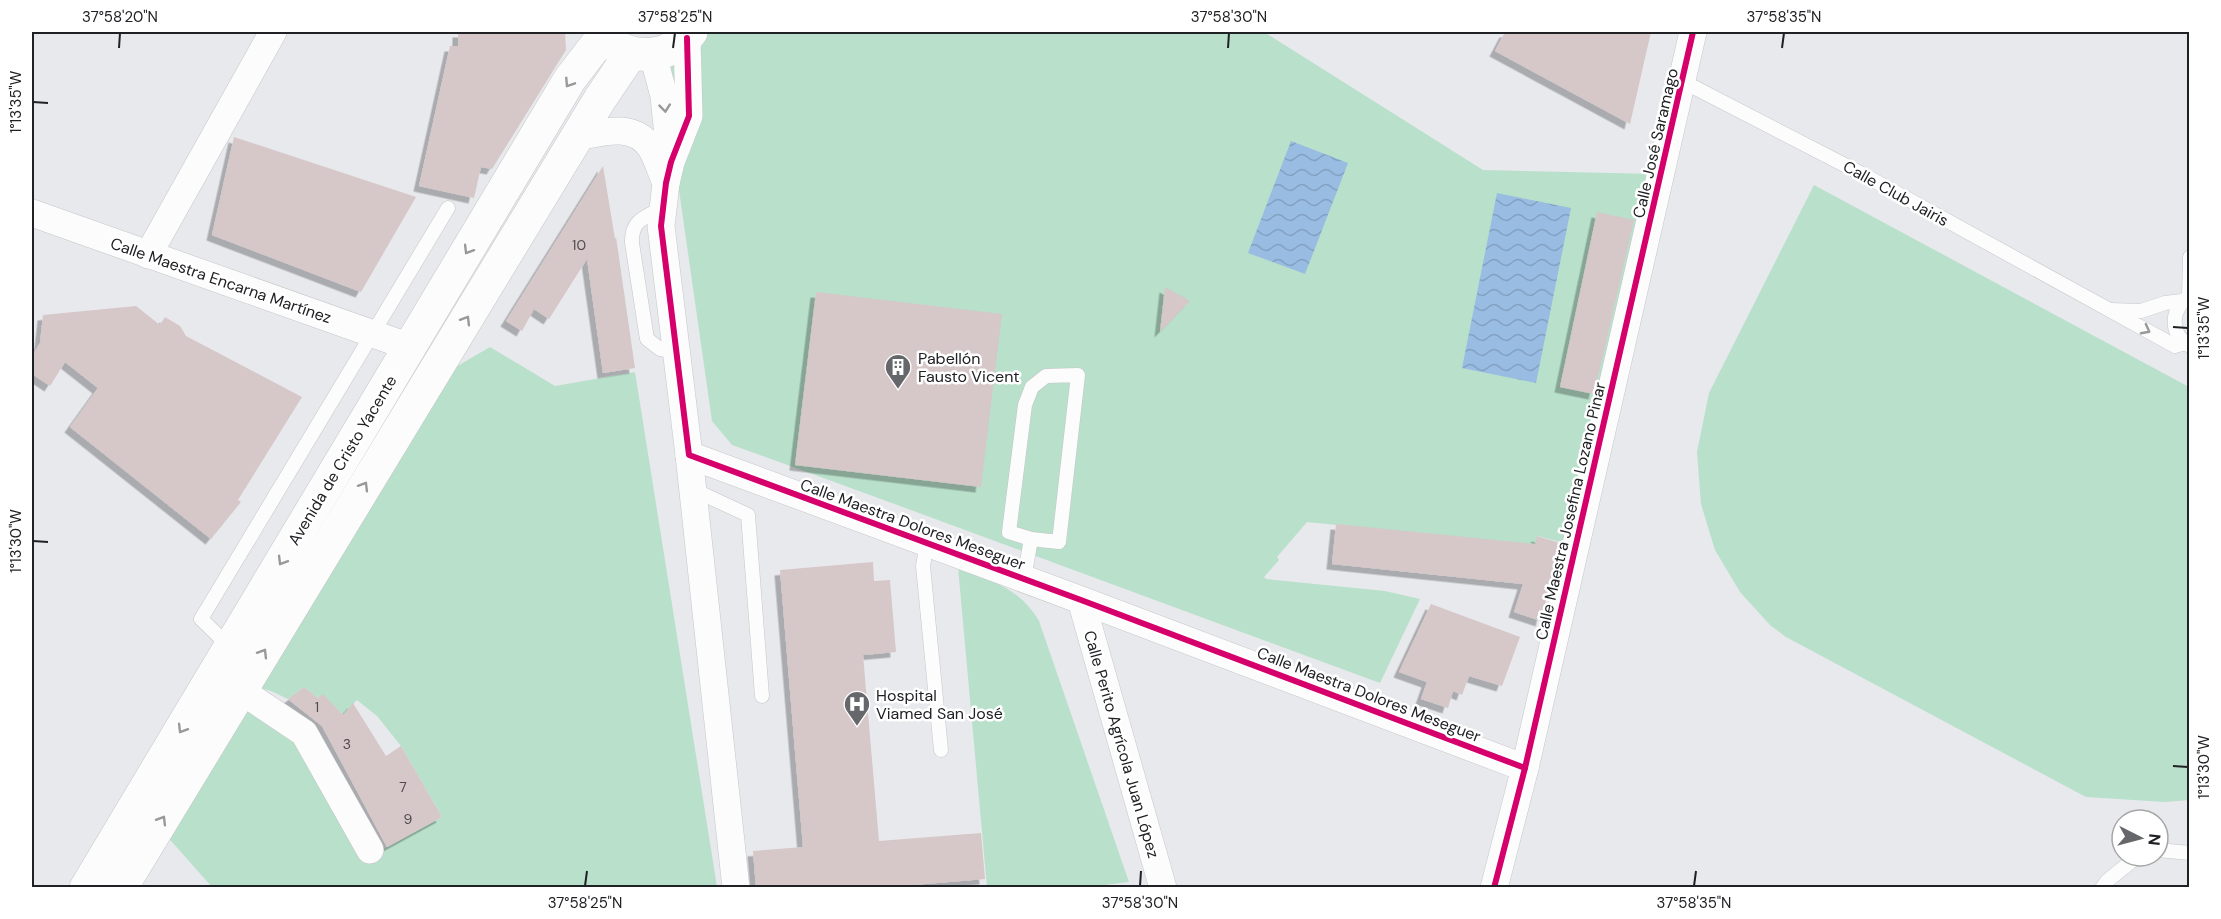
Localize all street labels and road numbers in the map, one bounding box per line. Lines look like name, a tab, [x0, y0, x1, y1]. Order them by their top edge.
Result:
street label: Calle José Saramago	[1628, 66, 1683, 220]
street label: Calle Club Jairis	[1839, 156, 1952, 231]
street label: Calle Maestra Encarna Martínez	[108, 233, 334, 328]
street label: Avenida de Cristo Yacente	[283, 372, 401, 549]
street label: Calle Maestra Josefina Lozano Pinar	[1531, 380, 1610, 642]
street label: Calle Maestra Dolores Meseguer	[797, 474, 1028, 575]
street label: Calle Perito Agrícola Juan López	[1079, 628, 1164, 860]
street label: Calle Maestra Dolores Meseguer	[1254, 642, 1484, 747]

